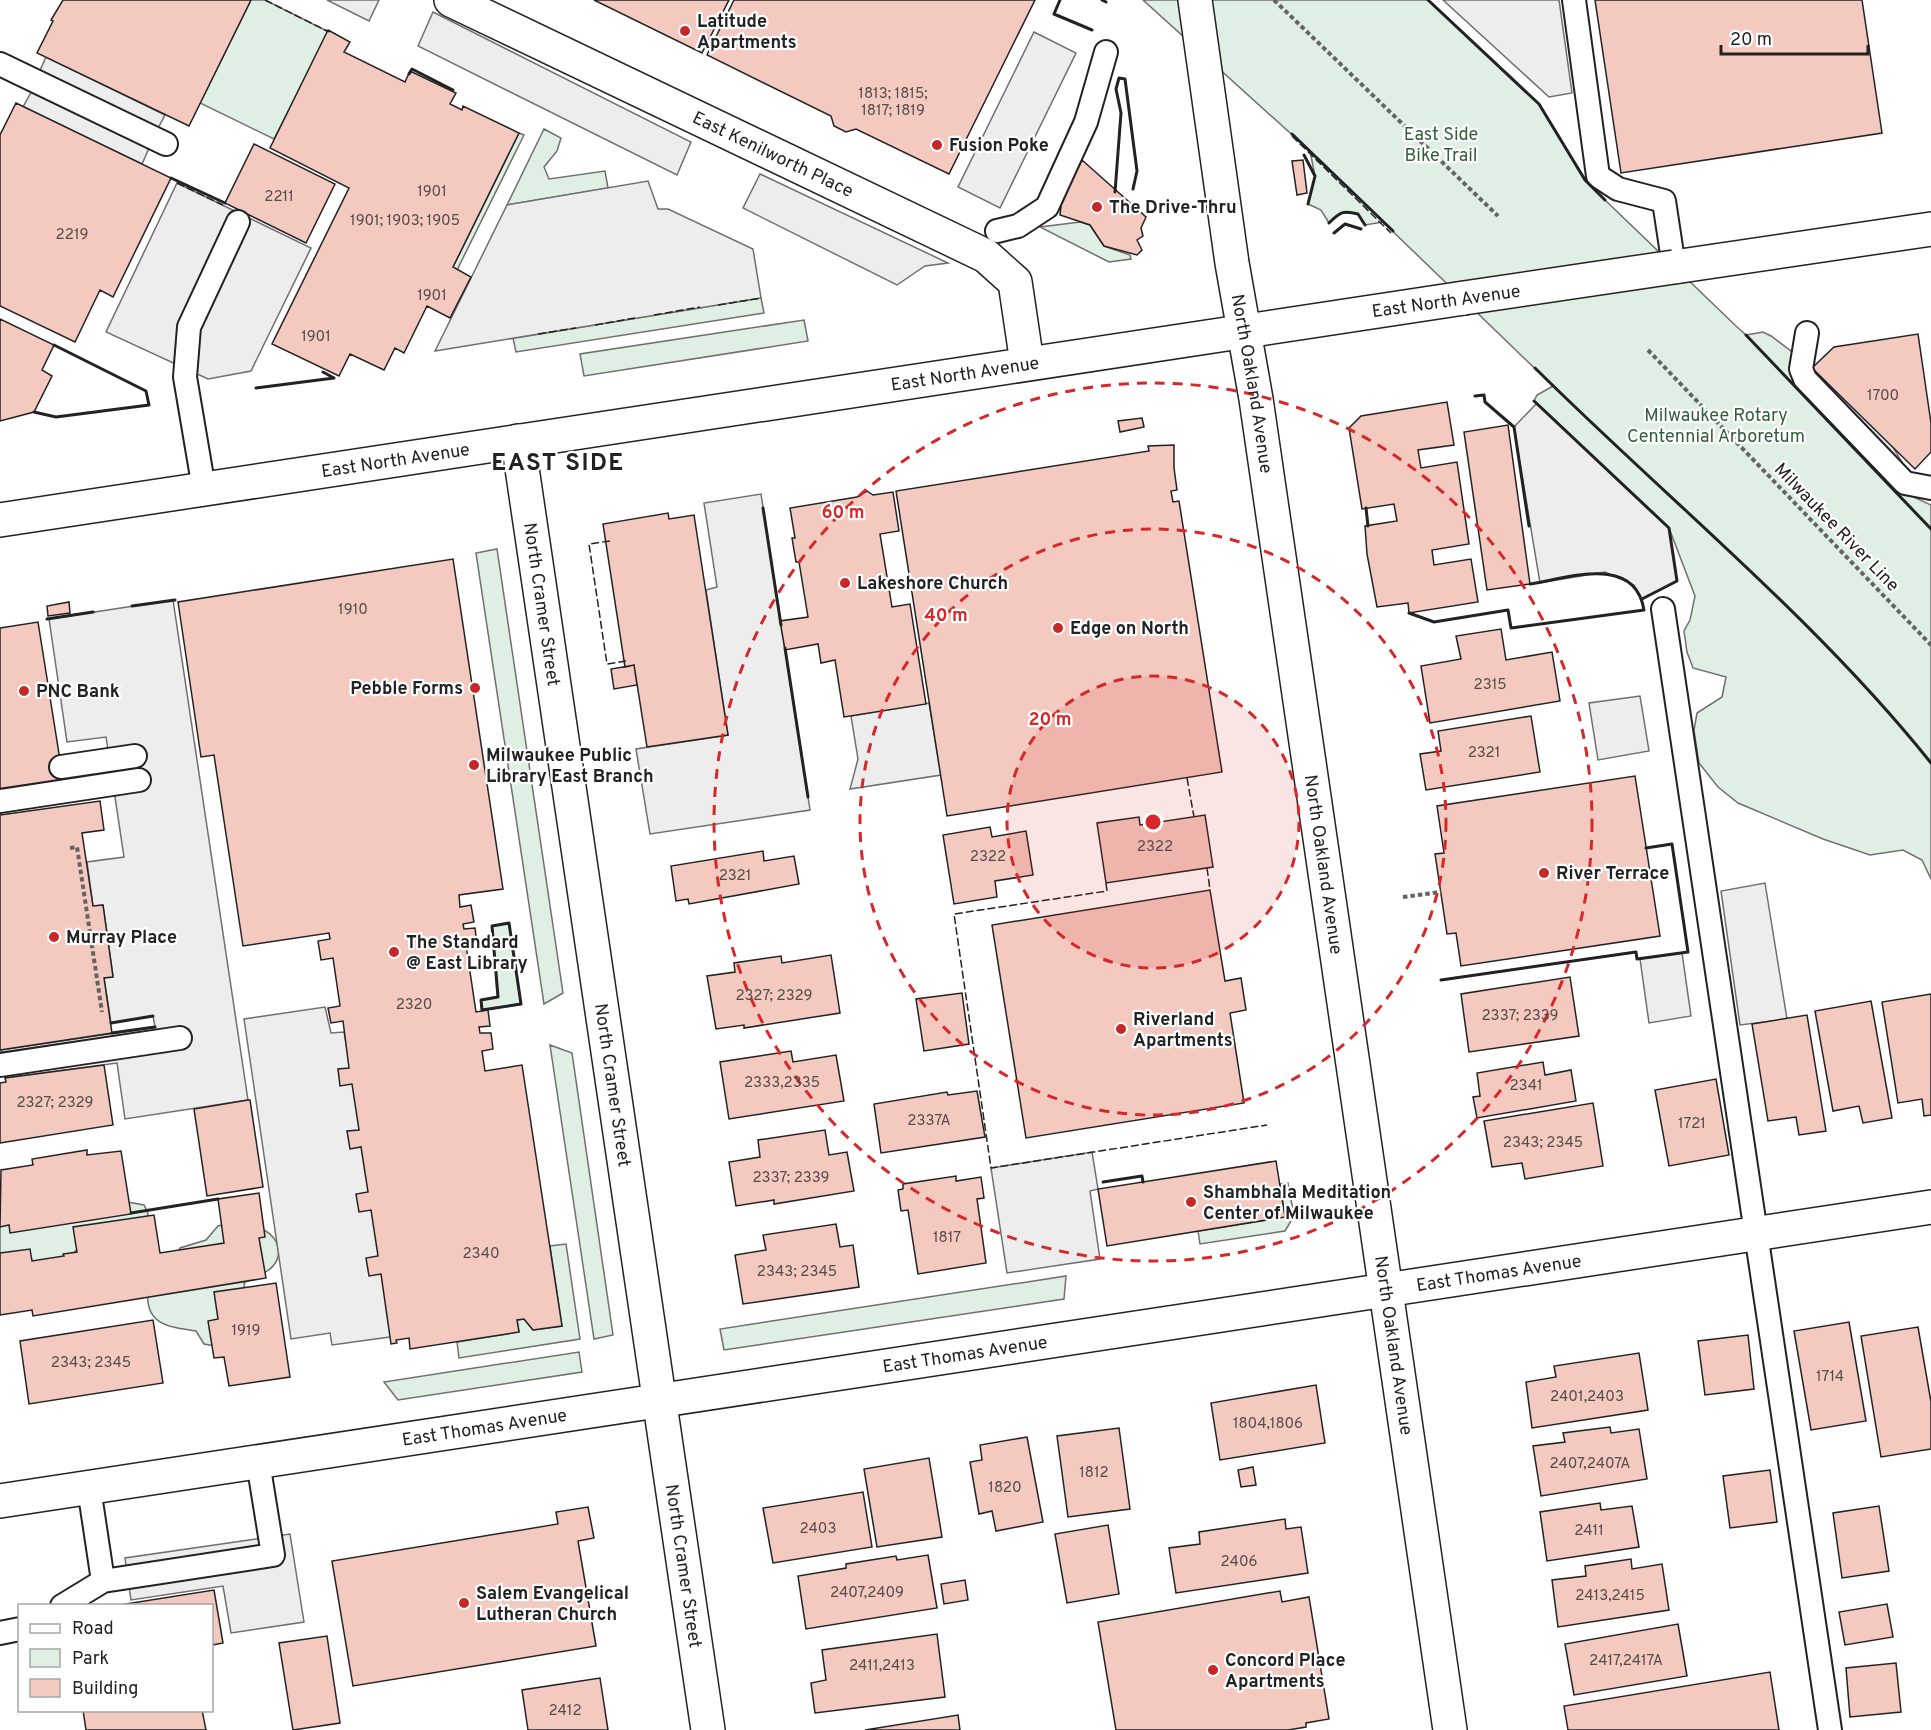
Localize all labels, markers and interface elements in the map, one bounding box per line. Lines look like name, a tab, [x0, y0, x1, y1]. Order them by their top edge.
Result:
place label: Latitude Apartments	[697, 11, 797, 55]
scale bar	[1721, 18, 1868, 56]
marker: Latitude Apartments	[678, 24, 692, 38]
text: 20 m	[1730, 29, 1772, 52]
house number: 1813; 1815; 1817; 1819	[858, 85, 928, 121]
street label: East Kenilworth Place	[688, 107, 857, 204]
park label: East Side Bike Trail	[1404, 124, 1478, 168]
place label: Fusion Poke	[949, 135, 1049, 158]
marker: Fusion Poke	[930, 138, 944, 152]
house number: 1901	[417, 183, 447, 202]
house number: 2211	[264, 188, 294, 207]
place label: The Drive-Thru	[1109, 197, 1237, 220]
marker: The Drive-Thru	[1090, 200, 1104, 214]
house number: 1901; 1903; 1905	[350, 212, 460, 231]
house number: 2219	[56, 226, 88, 245]
street label: East North Avenue	[1370, 281, 1522, 324]
house number: 1901	[417, 287, 447, 306]
street label: North Oakland Avenue	[1225, 292, 1277, 475]
house number: 1901	[301, 328, 331, 347]
street label: East North Avenue	[889, 353, 1041, 398]
house number: 1700	[1867, 387, 1899, 406]
park label: Milwaukee Rotary Centennial Arboretum	[1627, 405, 1805, 449]
street label: East North Avenue	[320, 439, 472, 484]
district label: EAST SIDE	[491, 449, 625, 479]
street label: Milwaukee River Line	[1768, 459, 1903, 597]
text: 60 m	[821, 502, 865, 525]
street label: North Cramer Street	[517, 521, 564, 688]
place label: Lakeshore Church	[857, 573, 1008, 596]
marker: Lakeshore Church	[838, 576, 852, 590]
house number: 1910	[338, 601, 368, 620]
text: 40 m	[924, 605, 968, 628]
place label: Edge on North	[1070, 618, 1189, 641]
marker: Edge on North	[1051, 621, 1065, 635]
house number: 2315	[1473, 676, 1507, 695]
place label: Pebble Forms	[350, 678, 463, 701]
place label: PNC Bank	[36, 681, 120, 704]
marker: Pebble Forms	[468, 681, 482, 695]
marker: PNC Bank	[17, 684, 31, 698]
text: 20 m	[1028, 709, 1072, 732]
house number: 2321	[1468, 744, 1500, 763]
place label: Milwaukee Public Library East Branch	[486, 745, 654, 789]
marker: Milwaukee Public Library East Branch	[467, 758, 481, 772]
street label: North Oakland Avenue	[1298, 773, 1347, 956]
centre of rings	[1143, 812, 1163, 832]
house number: 2322	[1137, 838, 1173, 857]
house number: 2322	[970, 848, 1006, 867]
place label: River Terrace	[1556, 863, 1669, 886]
marker: River Terrace	[1537, 866, 1551, 880]
house number: 2321	[719, 867, 751, 886]
place label: Murray Place	[66, 927, 177, 950]
marker: Murray Place	[47, 930, 61, 944]
place label: The Standard @ East Library	[406, 932, 528, 976]
marker: The Standard @ East Library	[387, 945, 401, 959]
house number: 2327; 2329	[735, 987, 813, 1006]
house number: 2320	[396, 996, 432, 1015]
street label: North Cramer Street	[588, 1002, 635, 1169]
house number: 2337; 2339	[1481, 1007, 1559, 1026]
place label: Riverland Apartments	[1133, 1009, 1233, 1053]
marker: Riverland Apartments	[1114, 1022, 1128, 1036]
house number: 2333,2335	[744, 1074, 820, 1093]
house number: 2341	[1509, 1077, 1543, 1096]
house number: 2327; 2329	[16, 1094, 94, 1113]
house number: 2337A	[907, 1112, 951, 1131]
house number: 1721	[1678, 1115, 1706, 1134]
house number: 2343; 2345	[1503, 1134, 1583, 1153]
house number: 2337; 2339	[752, 1169, 830, 1188]
place label: Shambhala Meditation Center of Milwaukee	[1203, 1182, 1391, 1226]
marker: Shambhala Meditation Center of Milwaukee	[1184, 1195, 1198, 1209]
house number: 1817	[933, 1229, 961, 1248]
house number: 2340	[462, 1245, 500, 1264]
street label: East Thomas Avenue	[1415, 1250, 1583, 1298]
street label: North Oakland Avenue	[1368, 1254, 1417, 1437]
house number: 2343; 2345	[757, 1263, 837, 1282]
house number: 1919	[231, 1322, 261, 1341]
street label: East Thomas Avenue	[881, 1332, 1049, 1379]
house number: 2343; 2345	[51, 1354, 131, 1373]
house number: 1714	[1816, 1368, 1844, 1387]
house number: 2401,2403	[1550, 1388, 1624, 1407]
street label: East Thomas Avenue	[401, 1405, 569, 1453]
house number: 1804,1806	[1233, 1415, 1303, 1434]
house number: 2407,2407A	[1549, 1455, 1631, 1474]
house number: 1812	[1079, 1464, 1109, 1483]
house number: 1820	[988, 1479, 1022, 1498]
street label: North Cramer Street	[659, 1483, 706, 1649]
house number: 2403	[799, 1520, 837, 1539]
house number: 2411	[1574, 1522, 1604, 1541]
house number: 2406	[1221, 1553, 1258, 1572]
place label: Salem Evangelical Lutheran Church	[476, 1583, 629, 1627]
house number: 2407,2409	[830, 1584, 904, 1603]
house number: 2413,2415	[1575, 1587, 1645, 1606]
marker: Salem Evangelical Lutheran Church	[457, 1596, 471, 1610]
legend	[18, 1604, 213, 1712]
text: Road	[72, 1618, 114, 1641]
text: Park	[72, 1648, 109, 1671]
place label: Concord Place Apartments	[1225, 1650, 1345, 1694]
house number: 2417,2417A	[1589, 1652, 1663, 1671]
house number: 2411,2413	[849, 1657, 915, 1676]
marker: Concord Place Apartments	[1206, 1663, 1220, 1677]
text: Building	[72, 1678, 138, 1701]
house number: 2412	[548, 1702, 582, 1721]

